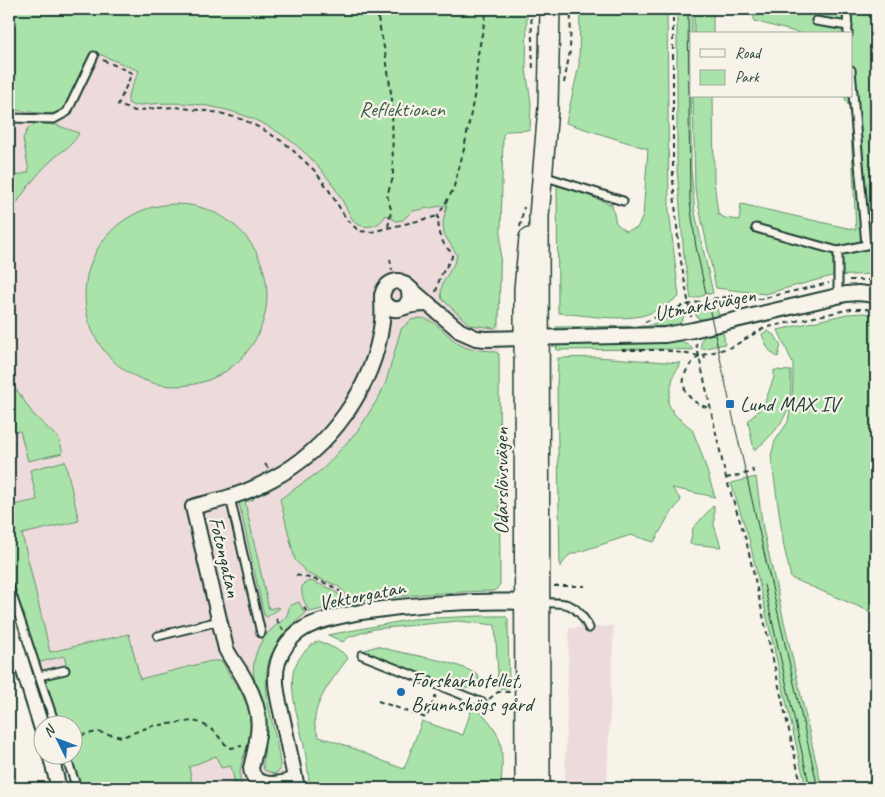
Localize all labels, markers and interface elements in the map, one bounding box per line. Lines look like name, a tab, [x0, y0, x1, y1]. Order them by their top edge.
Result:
legend	[690, 32, 852, 98]
text: Road	[735, 44, 762, 63]
text: Park	[735, 68, 760, 87]
park label: Reflektionen	[359, 96, 446, 122]
street label: Utmarksvägen	[652, 281, 758, 327]
place label: Lund MAX IV	[740, 391, 843, 417]
marker: Lund MAX IV	[724, 398, 736, 410]
street label: Odarslövsvägen	[488, 427, 514, 535]
street label: Fotongatan	[203, 514, 247, 600]
street label: Vektorgatan	[316, 574, 409, 616]
place label: Forskarhotellet, Brunnshögs gård	[411, 667, 536, 717]
marker: Forskarhotellet, Brunnshögs gård	[395, 686, 407, 698]
north arrow	[32, 714, 82, 764]
text: N	[39, 721, 59, 741]

